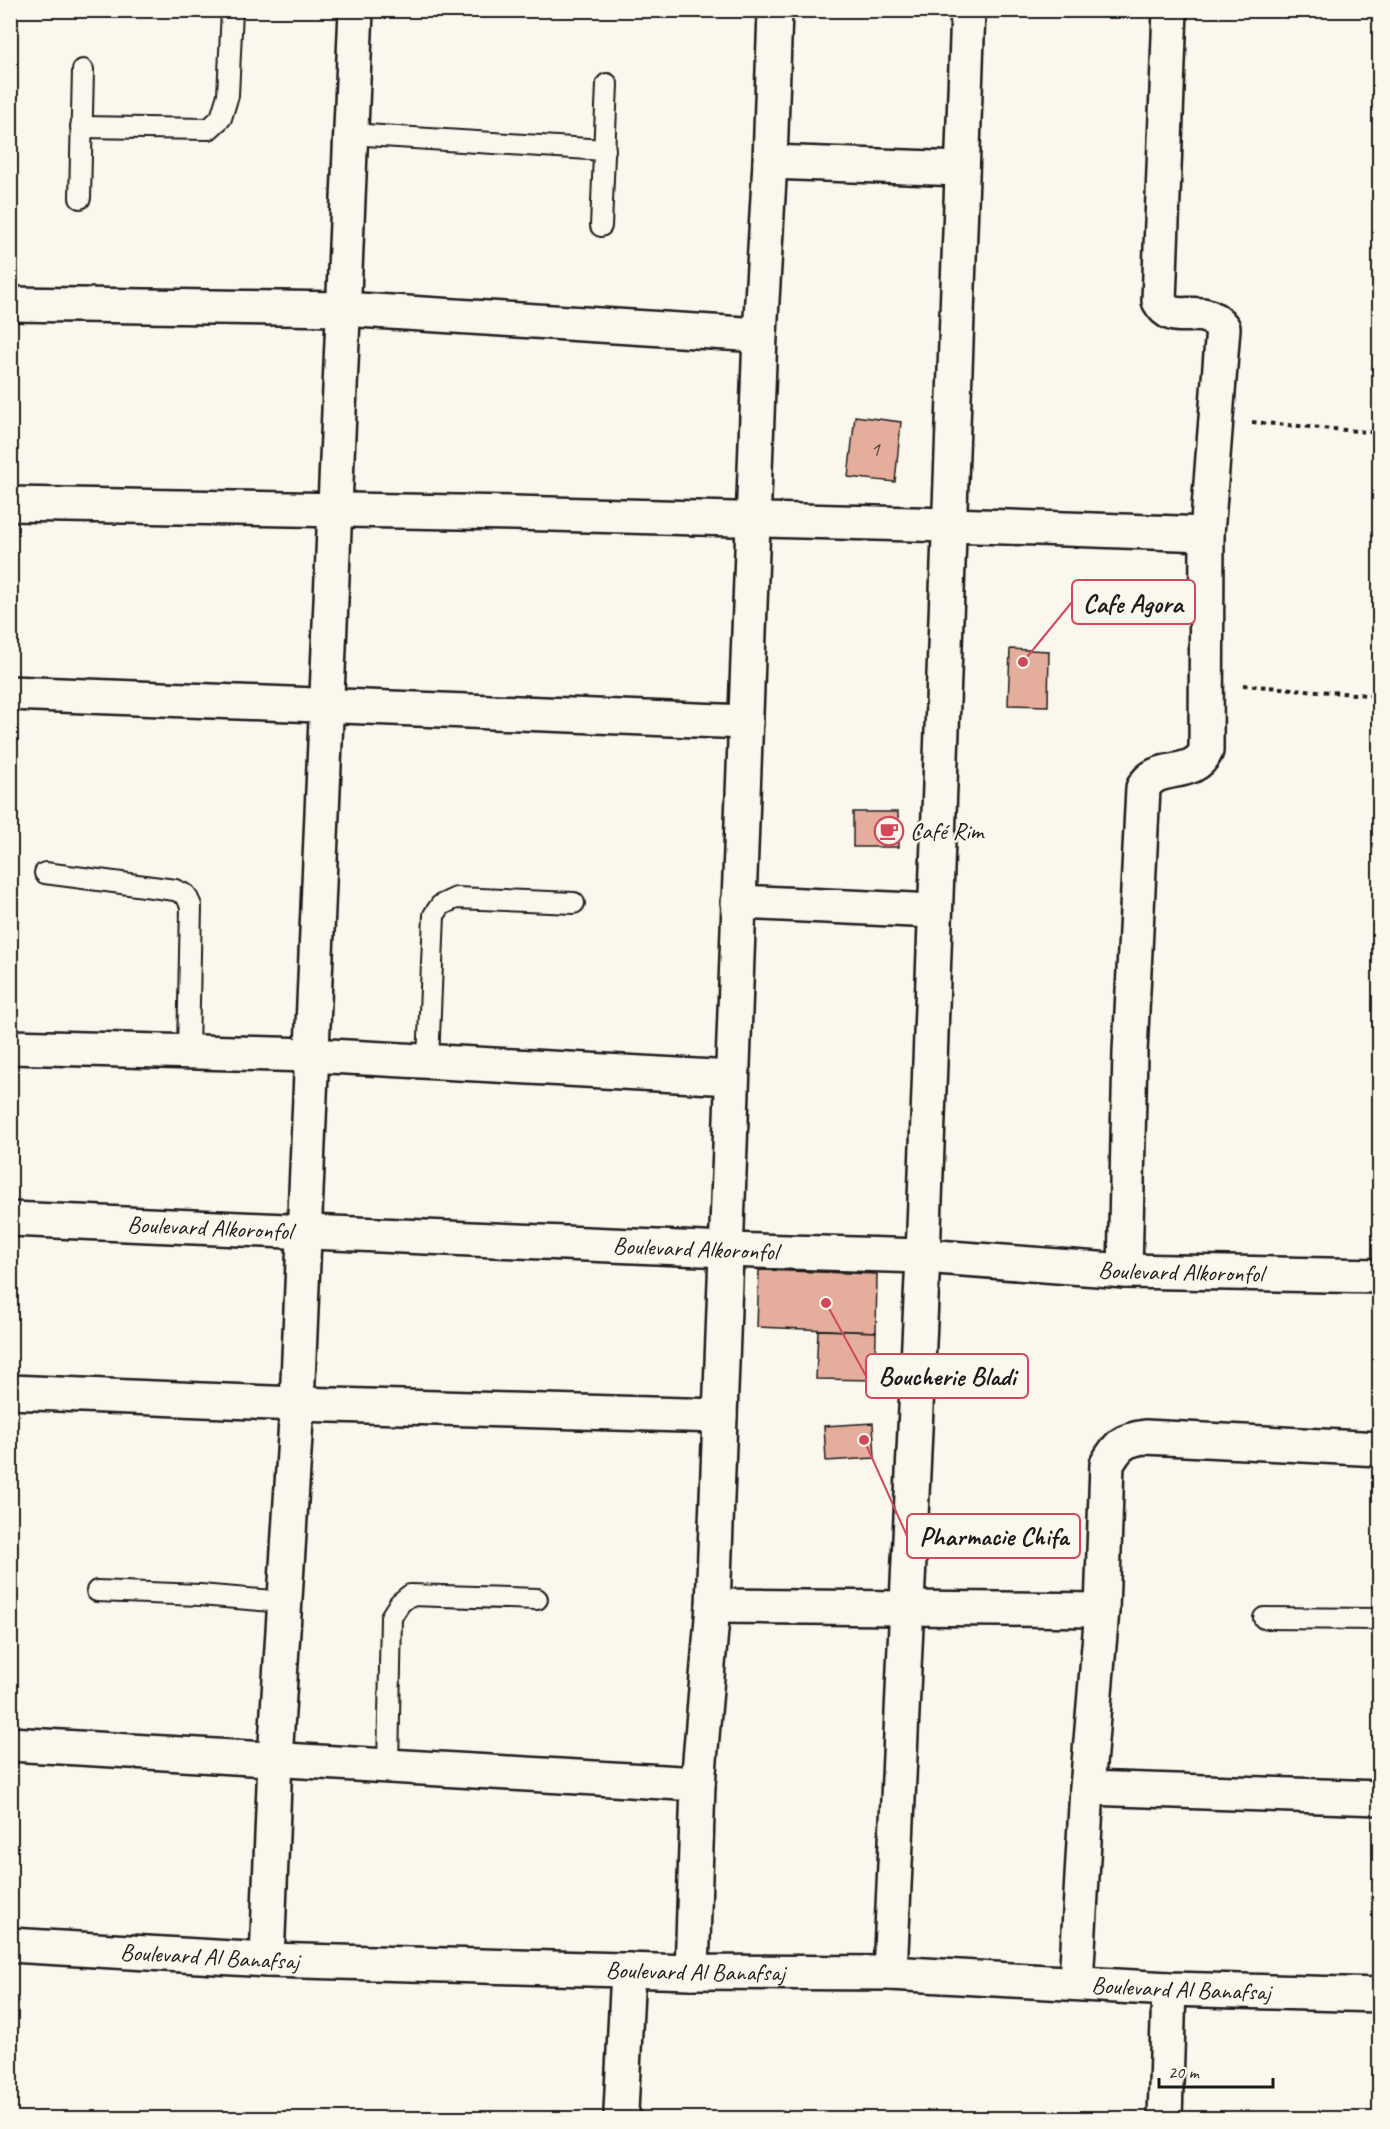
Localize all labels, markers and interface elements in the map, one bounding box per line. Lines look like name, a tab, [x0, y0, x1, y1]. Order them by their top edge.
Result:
house number: 1	[870, 436, 881, 462]
callout: Cafe Agora	[1072, 580, 1195, 624]
text: Cafe Agora	[1083, 587, 1185, 620]
cafe icon: Café Rim	[873, 815, 905, 847]
place label: Café Rim	[910, 816, 986, 846]
street label: Boulevard Alkoronfol	[127, 1209, 297, 1246]
street label: Boulevard Alkoronfol	[612, 1230, 782, 1267]
street label: Boulevard Alkoronfol	[1097, 1254, 1267, 1289]
callout: Boucherie Bladi	[866, 1354, 1028, 1398]
text: Boucherie Bladi	[878, 1360, 1019, 1393]
callout: Pharmacie Chifa	[907, 1514, 1080, 1558]
text: Pharmacie Chifa	[920, 1520, 1071, 1553]
street label: Boulevard Al Banafsaj	[119, 1936, 303, 1976]
street label: Boulevard Al Banafsaj	[605, 1955, 788, 1987]
street label: Boulevard Al Banafsaj	[1091, 1970, 1274, 2007]
scale bar	[1159, 2051, 1273, 2089]
text: 20 m	[1168, 2061, 1201, 2083]

